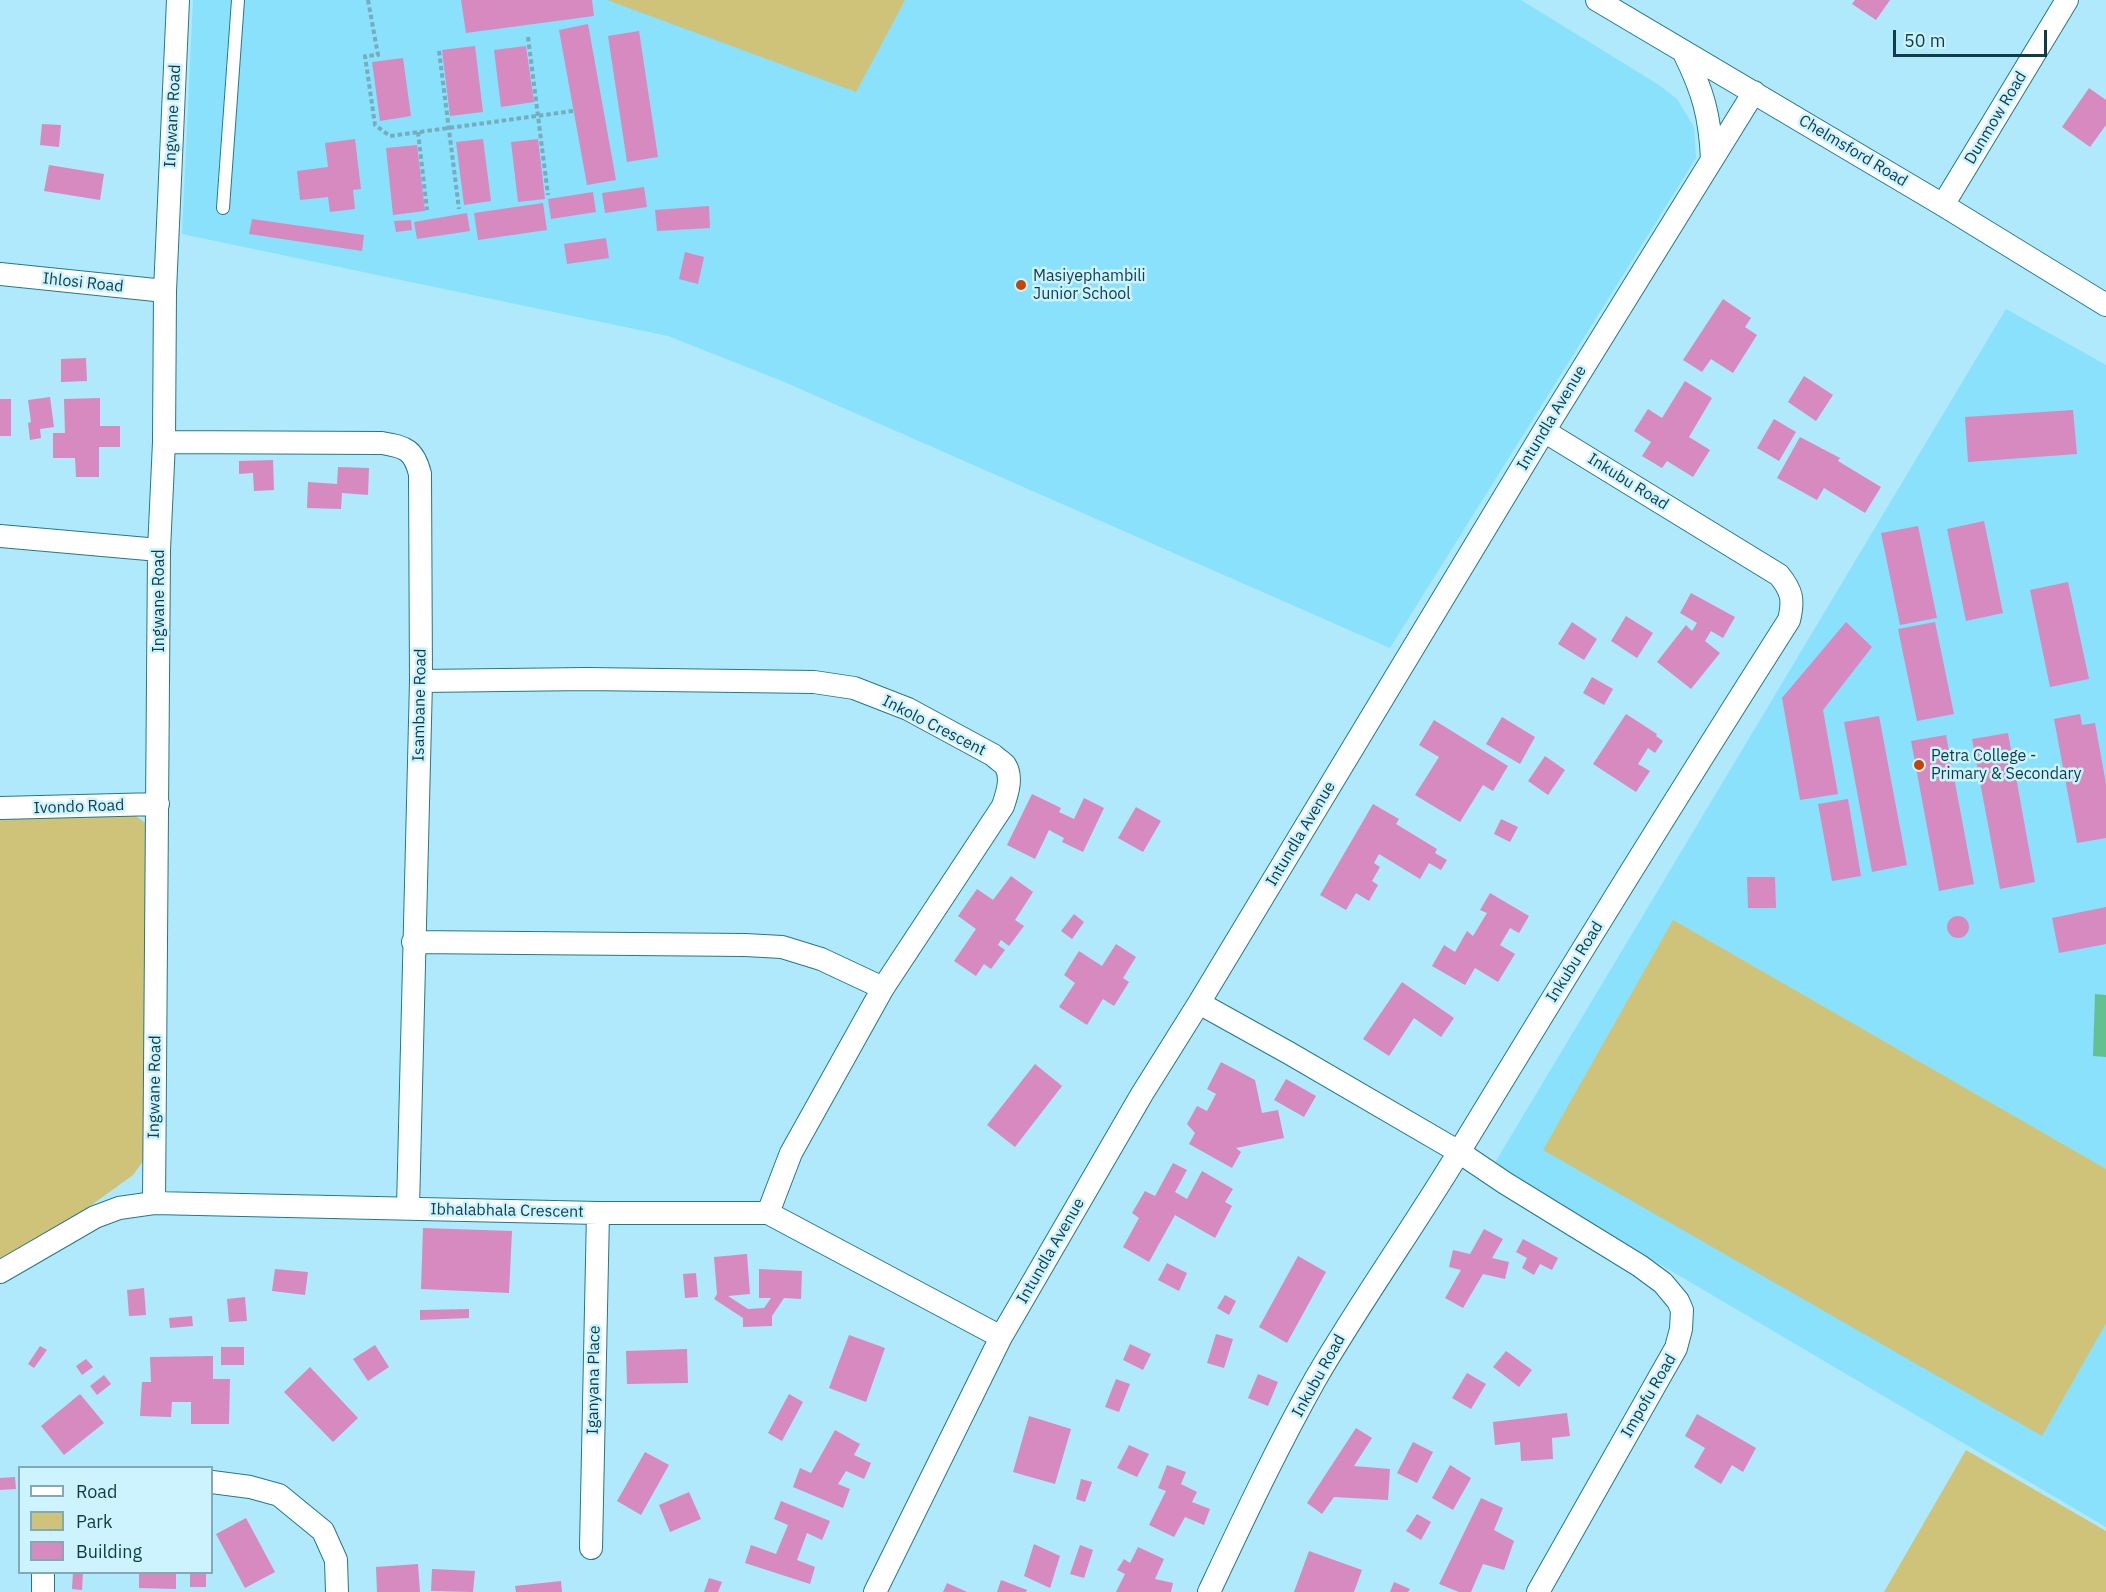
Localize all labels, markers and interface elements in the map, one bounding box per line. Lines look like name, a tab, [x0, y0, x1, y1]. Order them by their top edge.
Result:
scale bar	[1896, 18, 2050, 56]
text: 50 m	[1904, 29, 1946, 52]
street label: Ingwane Road	[161, 64, 185, 168]
street label: Dunmow Road	[1961, 68, 2031, 168]
street label: Chelmsford Road	[1795, 111, 1911, 191]
place label: Masiyephambili Junior School	[1033, 266, 1146, 304]
street label: Ihlosi Road	[42, 269, 124, 297]
marker: Masiyephambili Junior School	[1014, 278, 1028, 292]
street label: Intundla Avenue	[1513, 362, 1591, 474]
street label: Inkubu Road	[1584, 450, 1672, 514]
street label: Ingwane Road	[149, 549, 169, 653]
street label: Isambane Road	[409, 648, 431, 762]
street label: Inkolo Crescent	[879, 692, 989, 760]
place label: Petra College - Primary & Secondary	[1931, 746, 2082, 784]
marker: Petra College - Primary & Secondary	[1912, 758, 1926, 772]
street label: Intundla Avenue	[1262, 778, 1340, 890]
street label: Ivondo Road	[33, 796, 125, 818]
street label: Inkubu Road	[1543, 918, 1607, 1006]
street label: Ingwane Road	[145, 1035, 165, 1139]
street label: Intundla Avenue	[1013, 1195, 1089, 1307]
street label: Ibhalabhala Crescent	[430, 1200, 584, 1222]
street label: Iganyana Place	[583, 1325, 605, 1435]
street label: Inkubu Road	[1288, 1331, 1350, 1421]
street label: Impofu Road	[1617, 1351, 1681, 1441]
legend	[18, 1466, 213, 1574]
text: Road	[76, 1480, 117, 1503]
text: Park	[76, 1510, 112, 1533]
text: Building	[76, 1540, 142, 1563]

